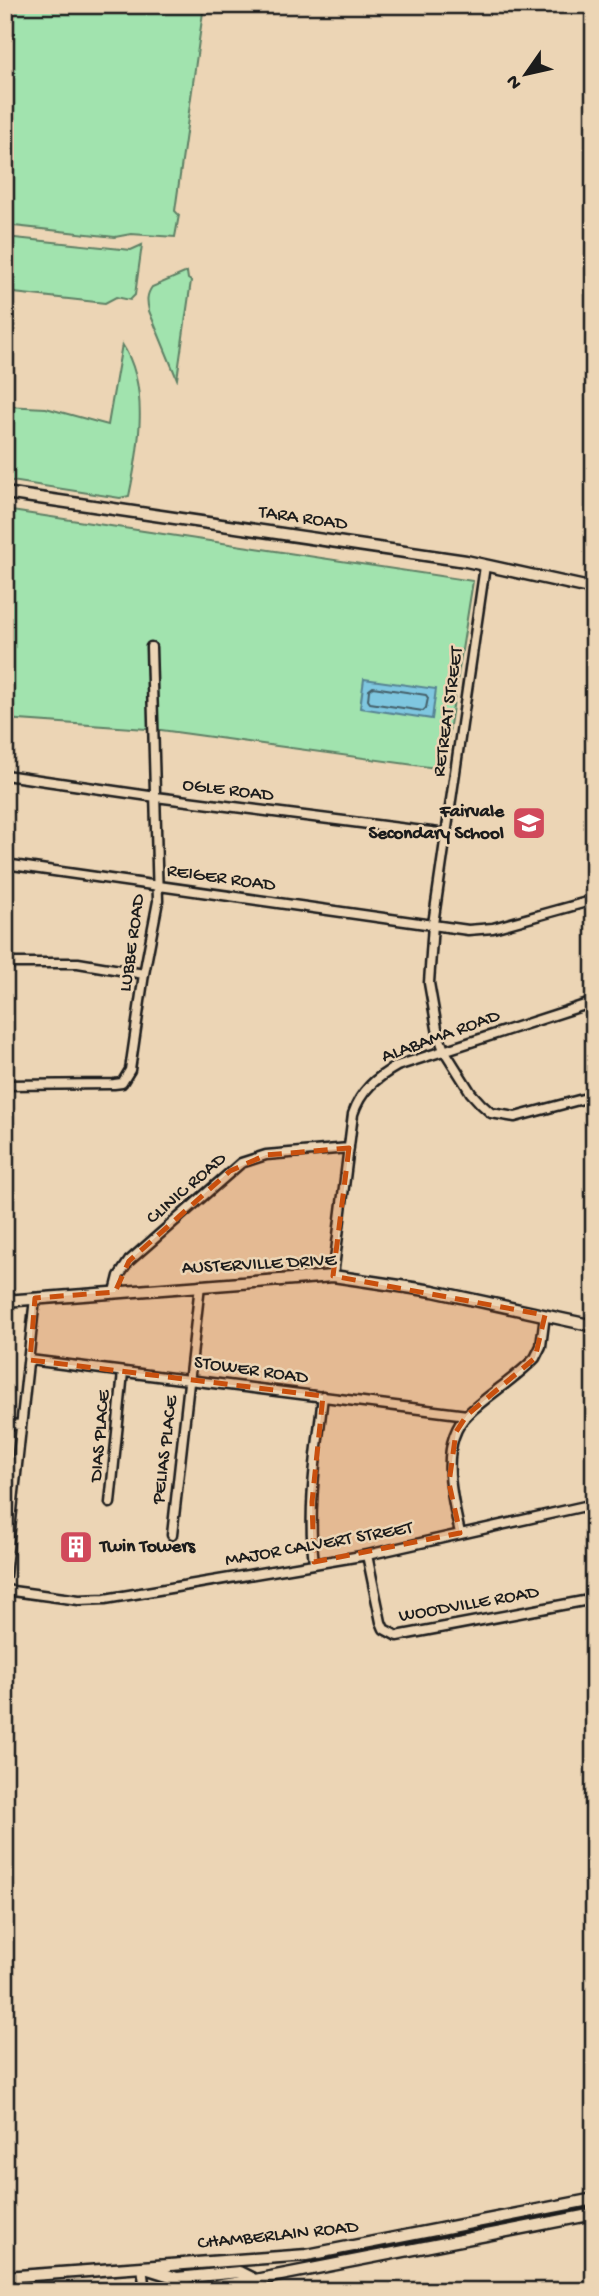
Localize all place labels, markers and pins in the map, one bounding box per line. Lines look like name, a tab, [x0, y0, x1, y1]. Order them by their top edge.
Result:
place label: Fairvale Secondary School	[368, 801, 505, 846]
school or university icon: Fairvale Secondary School	[510, 804, 548, 842]
building icon: Twin Towers	[57, 1528, 95, 1566]
place label: Twin Towers	[98, 1536, 196, 1559]

